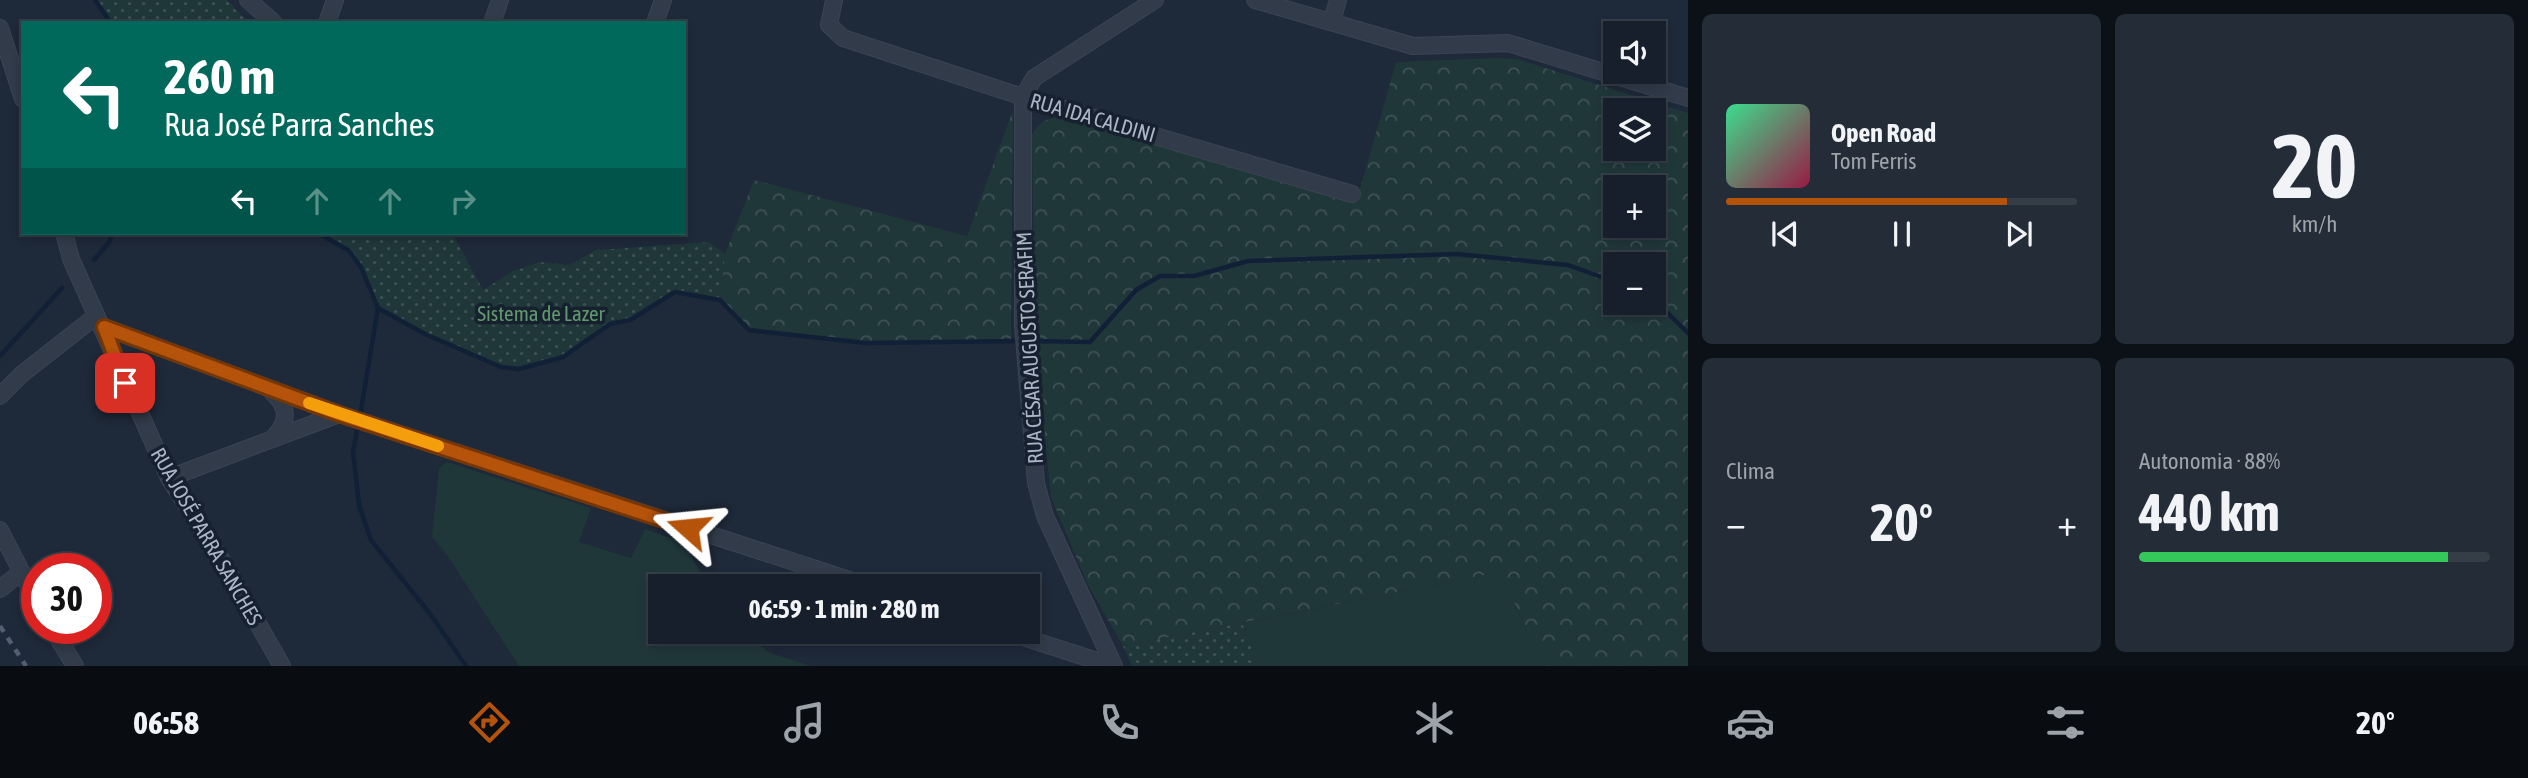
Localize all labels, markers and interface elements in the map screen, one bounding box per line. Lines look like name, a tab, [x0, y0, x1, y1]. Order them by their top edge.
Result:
map controls	[1603, 21, 1666, 315]
button: sound	[1603, 21, 1666, 84]
text: 260 m	[164, 48, 275, 104]
icon: left	[49, 49, 140, 140]
street label: RUA IDA CALDINI	[1028, 88, 1158, 146]
button: layers	[1603, 98, 1666, 161]
text: Rua José Parra Sanches	[164, 106, 435, 143]
text: 20	[2272, 113, 2357, 217]
text: Open Road	[1831, 118, 1936, 148]
text: Tom Ferris	[1831, 148, 1916, 174]
button: +	[1603, 175, 1666, 238]
icon: left	[225, 182, 263, 220]
icon: ahead	[298, 182, 336, 220]
icon: ahead	[371, 182, 409, 220]
icon: right	[444, 182, 482, 220]
text: km/h	[2292, 211, 2337, 237]
icon: previous	[1766, 215, 1804, 253]
icon: pause	[1883, 215, 1921, 253]
icon: next	[2000, 215, 2038, 253]
street label: RUA CÉSAR AUGUSTO SERAFIM	[1011, 231, 1047, 465]
button: −	[1603, 252, 1666, 315]
park label: Sistema de Lazer	[477, 301, 606, 325]
pin	[95, 353, 155, 413]
icon: arrive	[106, 364, 144, 402]
street label: RUA JOSÉ PARRA SANCHES	[146, 443, 268, 629]
text: Autonomia · 88%	[2139, 448, 2280, 474]
text: Clima	[1726, 458, 1775, 484]
text: 440 km	[2139, 482, 2280, 542]
position arrow	[651, 491, 725, 565]
text: 20°	[1870, 492, 1933, 552]
text: −	[1726, 501, 1746, 544]
text: +	[2057, 501, 2077, 544]
speed limit sign: 30	[21, 553, 112, 644]
text: 06:59 · 1 min · 280 m	[749, 594, 939, 624]
icon: directions	[465, 698, 514, 747]
icon: music	[780, 698, 829, 747]
icon: phone	[1095, 698, 1144, 747]
icon: climate	[1410, 698, 1459, 747]
icon: car	[1726, 698, 1775, 747]
icon: filters	[2041, 698, 2090, 747]
text: 06:58	[133, 704, 199, 741]
text: 20°	[2356, 704, 2395, 741]

